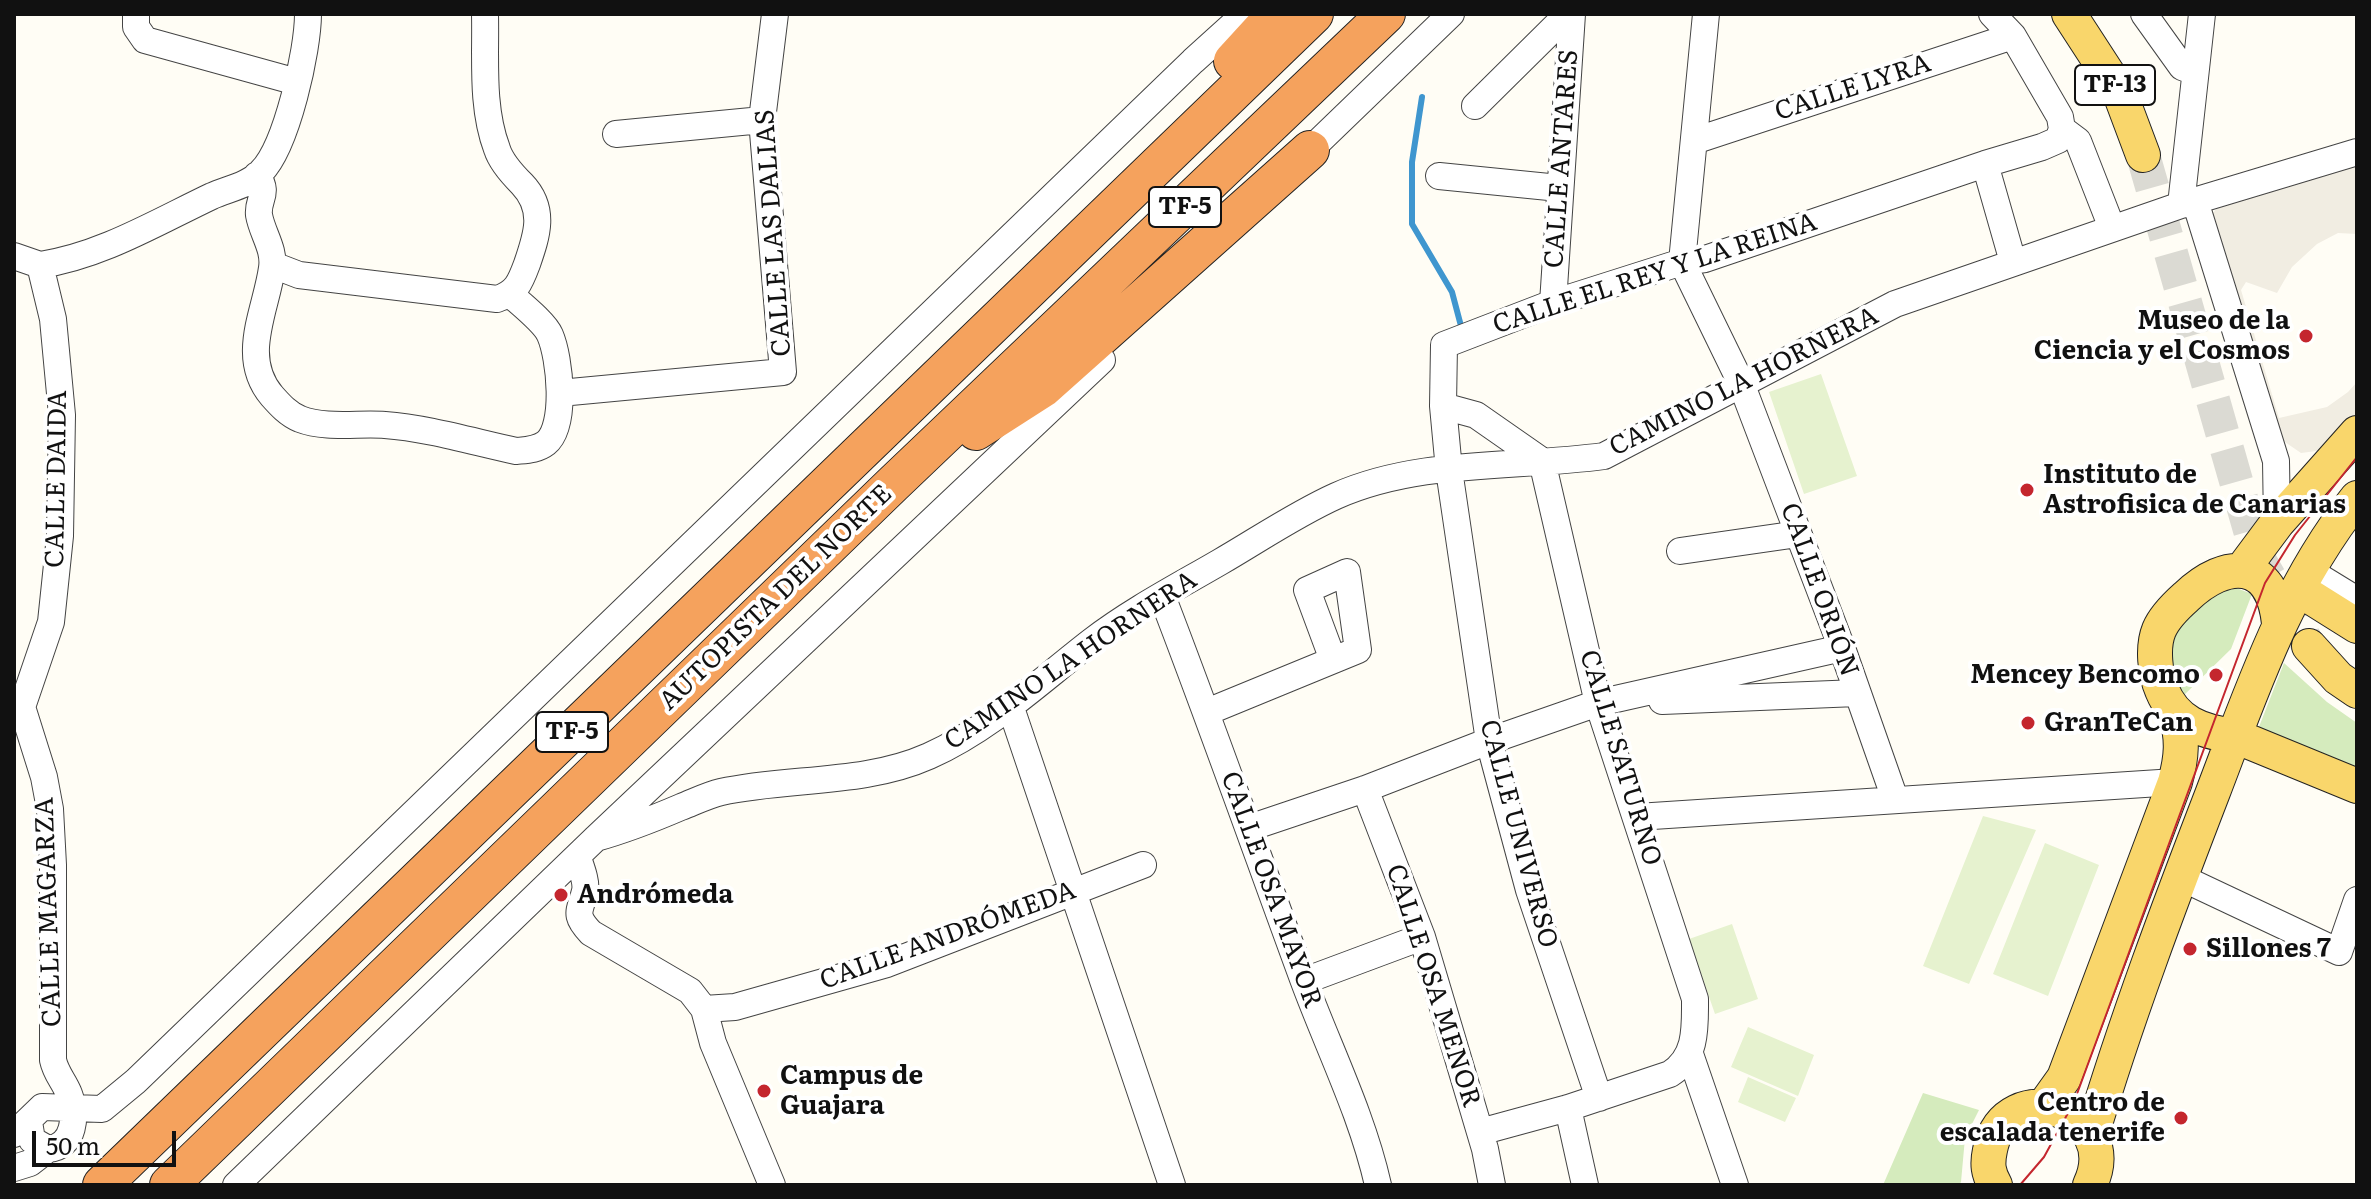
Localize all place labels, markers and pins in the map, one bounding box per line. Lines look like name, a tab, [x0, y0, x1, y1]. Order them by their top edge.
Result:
place label: Museo de la Ciencia y el Cosmos	[2034, 305, 2290, 366]
marker: Museo de la Ciencia y el Cosmos	[2297, 327, 2315, 345]
place label: Instituto de Astrofisica de Canarias	[2043, 459, 2346, 520]
marker: Instituto de Astrofisica de Canarias	[2018, 481, 2036, 499]
place label: Mencey Bencomo	[1970, 659, 2200, 691]
marker: Mencey Bencomo	[2207, 666, 2225, 684]
place label: GranTeCan	[2044, 707, 2193, 739]
marker: GranTeCan	[2019, 714, 2037, 732]
place label: Andrómeda	[577, 879, 734, 911]
marker: Andrómeda	[552, 886, 570, 904]
place label: Sillones 7	[2206, 933, 2331, 965]
marker: Sillones 7	[2181, 940, 2199, 958]
place label: Campus de Guajara	[780, 1060, 923, 1122]
marker: Campus de Guajara	[755, 1082, 773, 1100]
place label: Centro de escalada tenerife	[1940, 1087, 2165, 1148]
marker: Centro de escalada tenerife	[2172, 1109, 2190, 1127]

